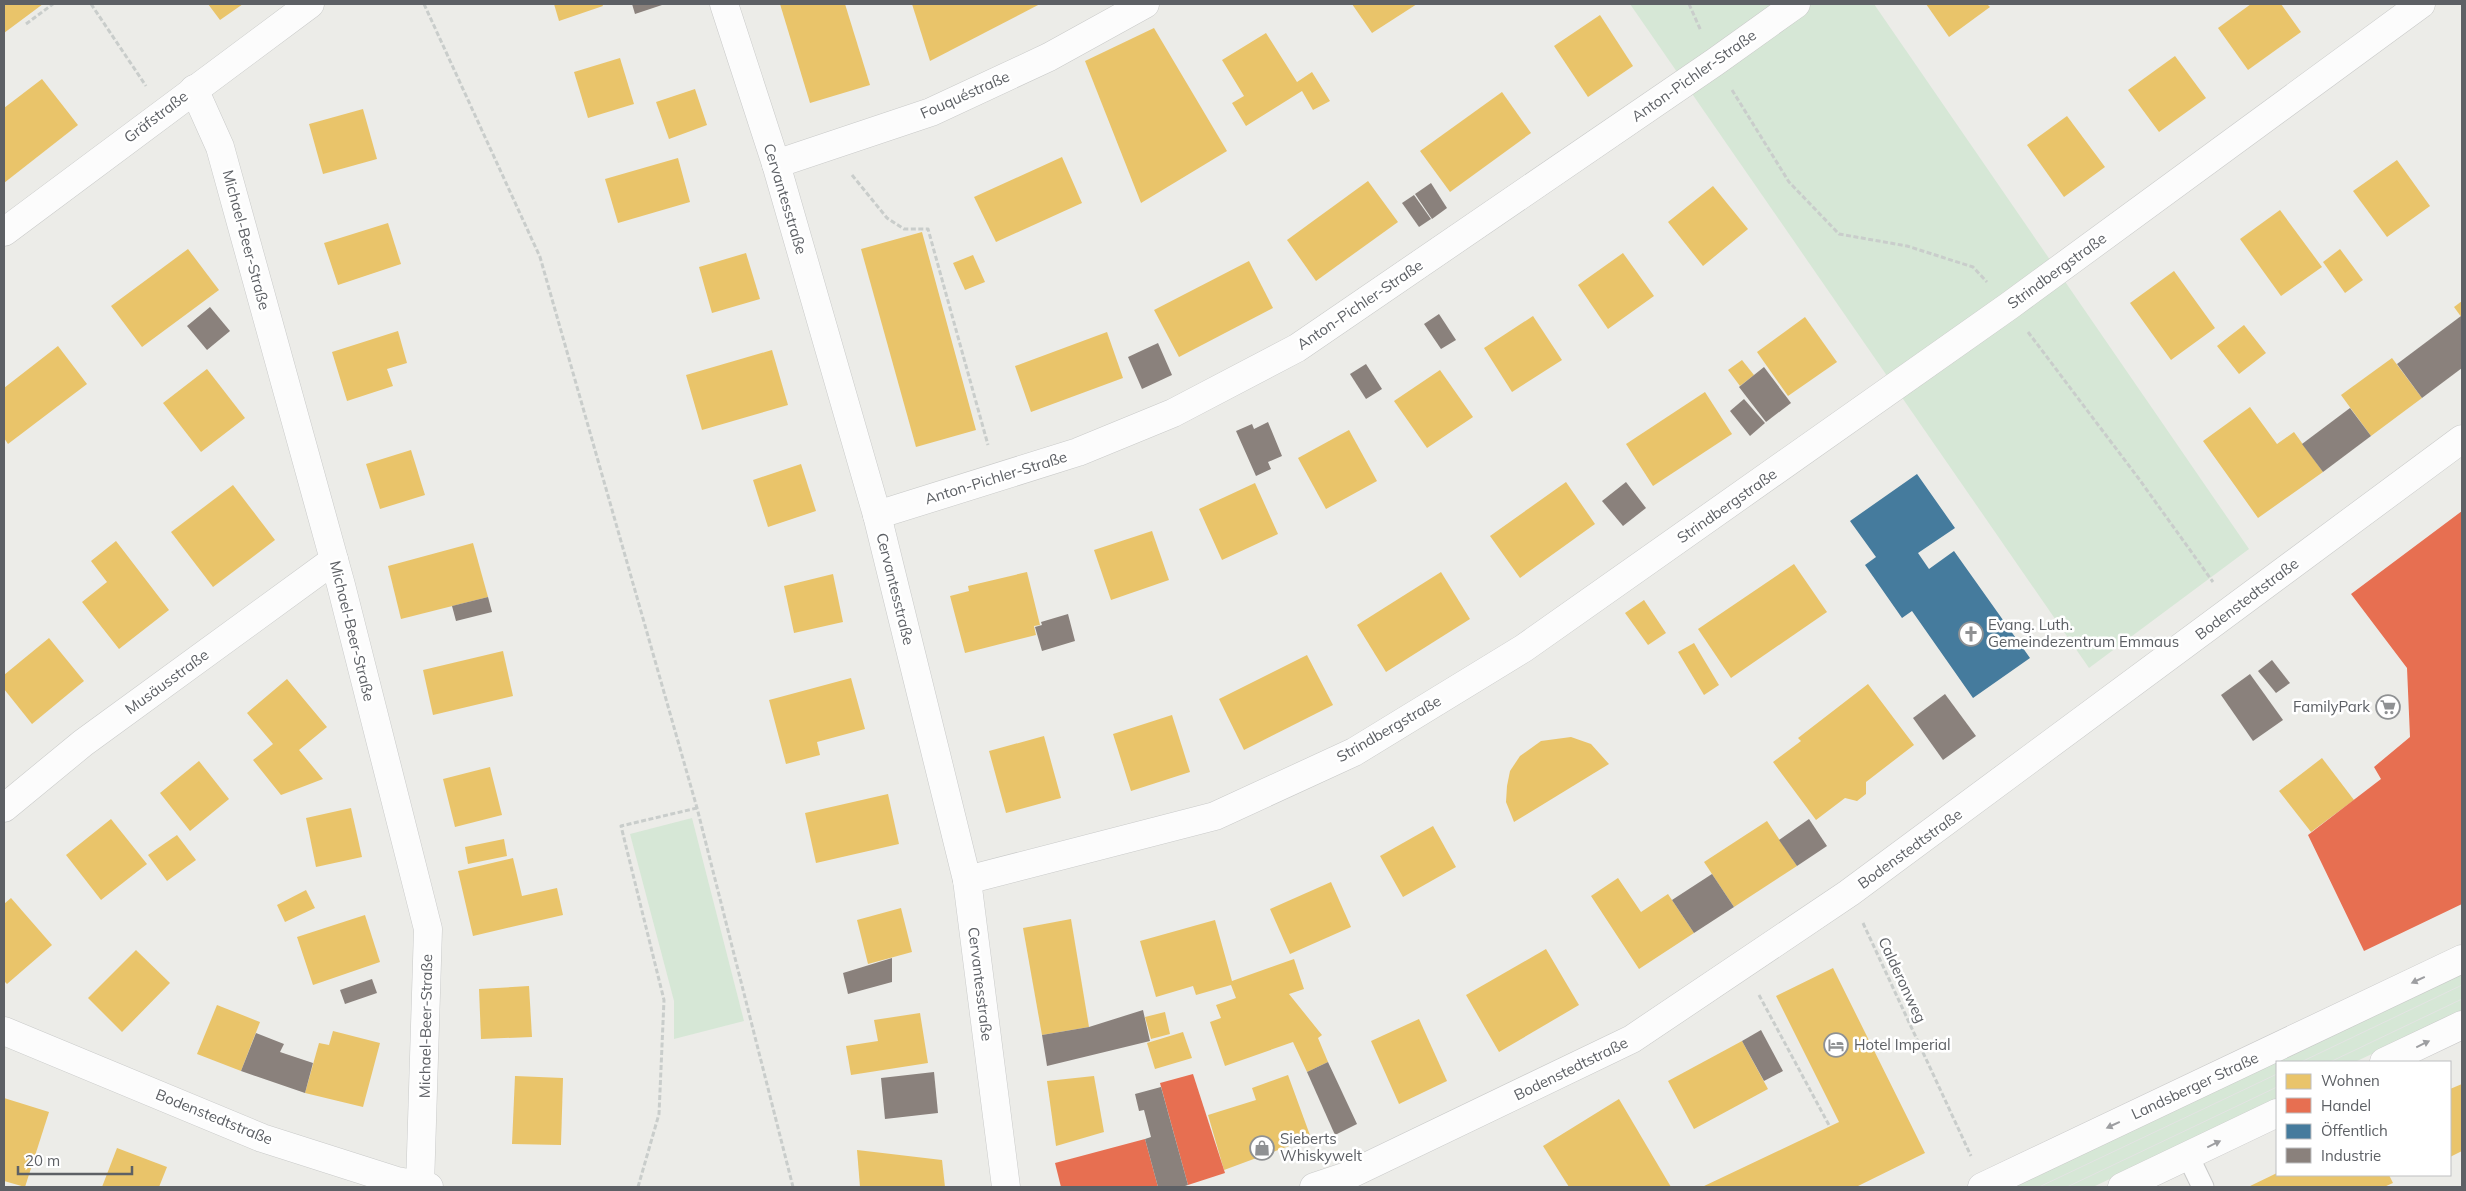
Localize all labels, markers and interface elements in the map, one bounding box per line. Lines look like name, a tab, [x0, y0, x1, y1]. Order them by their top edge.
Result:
street label: Anton-Pichler-Straße	[1628, 25, 1760, 126]
street label: Fouquéstraße	[917, 66, 1012, 123]
street label: Gräfstraße	[120, 86, 191, 147]
street label: Cervantesstraße	[760, 141, 811, 257]
street label: Michael-Beer-Straße	[219, 168, 274, 312]
street label: Strindbergstraße	[2004, 228, 2110, 313]
street label: Anton-Pichler-Straße	[1293, 255, 1426, 354]
street label: Anton-Pichler-Straße	[922, 447, 1069, 508]
street label: Strindbergstraße	[1673, 464, 1780, 547]
street label: Cervantesstraße	[872, 531, 919, 647]
street label: Bodenstedtstraße	[2191, 554, 2302, 644]
street label: Michael-Beer-Straße	[326, 559, 379, 703]
place label: Evang. Luth. Gemeindezentrum Emmaus	[1988, 615, 2179, 651]
church icon: Evang. Luth. Gemeindezentrum Emmaus	[1958, 621, 1984, 647]
street label: Musäusstraße	[121, 645, 212, 718]
street label: Strindbergstraße	[1333, 691, 1444, 766]
supermarket icon: FamilyPark	[2375, 694, 2401, 720]
place label: FamilyPark	[2293, 697, 2370, 716]
street label: Bodenstedtstraße	[1854, 804, 1966, 893]
street label: Cervantesstraße	[964, 926, 997, 1042]
street label: Calderonweg	[1874, 934, 1931, 1026]
street label: Michael-Beer-Straße	[415, 954, 436, 1098]
one-way arrow	[2411, 976, 2425, 984]
hotel icon: Hotel Imperial	[1823, 1032, 1849, 1058]
street label: Bodenstedtstraße	[1511, 1033, 1631, 1104]
place label: Hotel Imperial	[1854, 1035, 1951, 1054]
one-way arrow	[2416, 1039, 2430, 1047]
street label: Landsberger Straße	[2128, 1048, 2261, 1123]
legend	[2276, 1061, 2451, 1176]
text: Wohnen	[2321, 1071, 2380, 1090]
street label: Bodenstedtstraße	[153, 1084, 275, 1149]
text: Handel	[2321, 1096, 2371, 1115]
one-way arrow	[2106, 1121, 2120, 1129]
text: Öffentlich	[2321, 1121, 2388, 1140]
place label: Sieberts Whiskywelt	[1280, 1129, 1362, 1165]
shop icon: Sieberts Whiskywelt	[1249, 1135, 1275, 1161]
one-way arrow	[2207, 1139, 2221, 1147]
scale bar	[18, 1144, 131, 1176]
text: Industrie	[2321, 1146, 2381, 1165]
text: 20 m	[25, 1151, 60, 1170]

